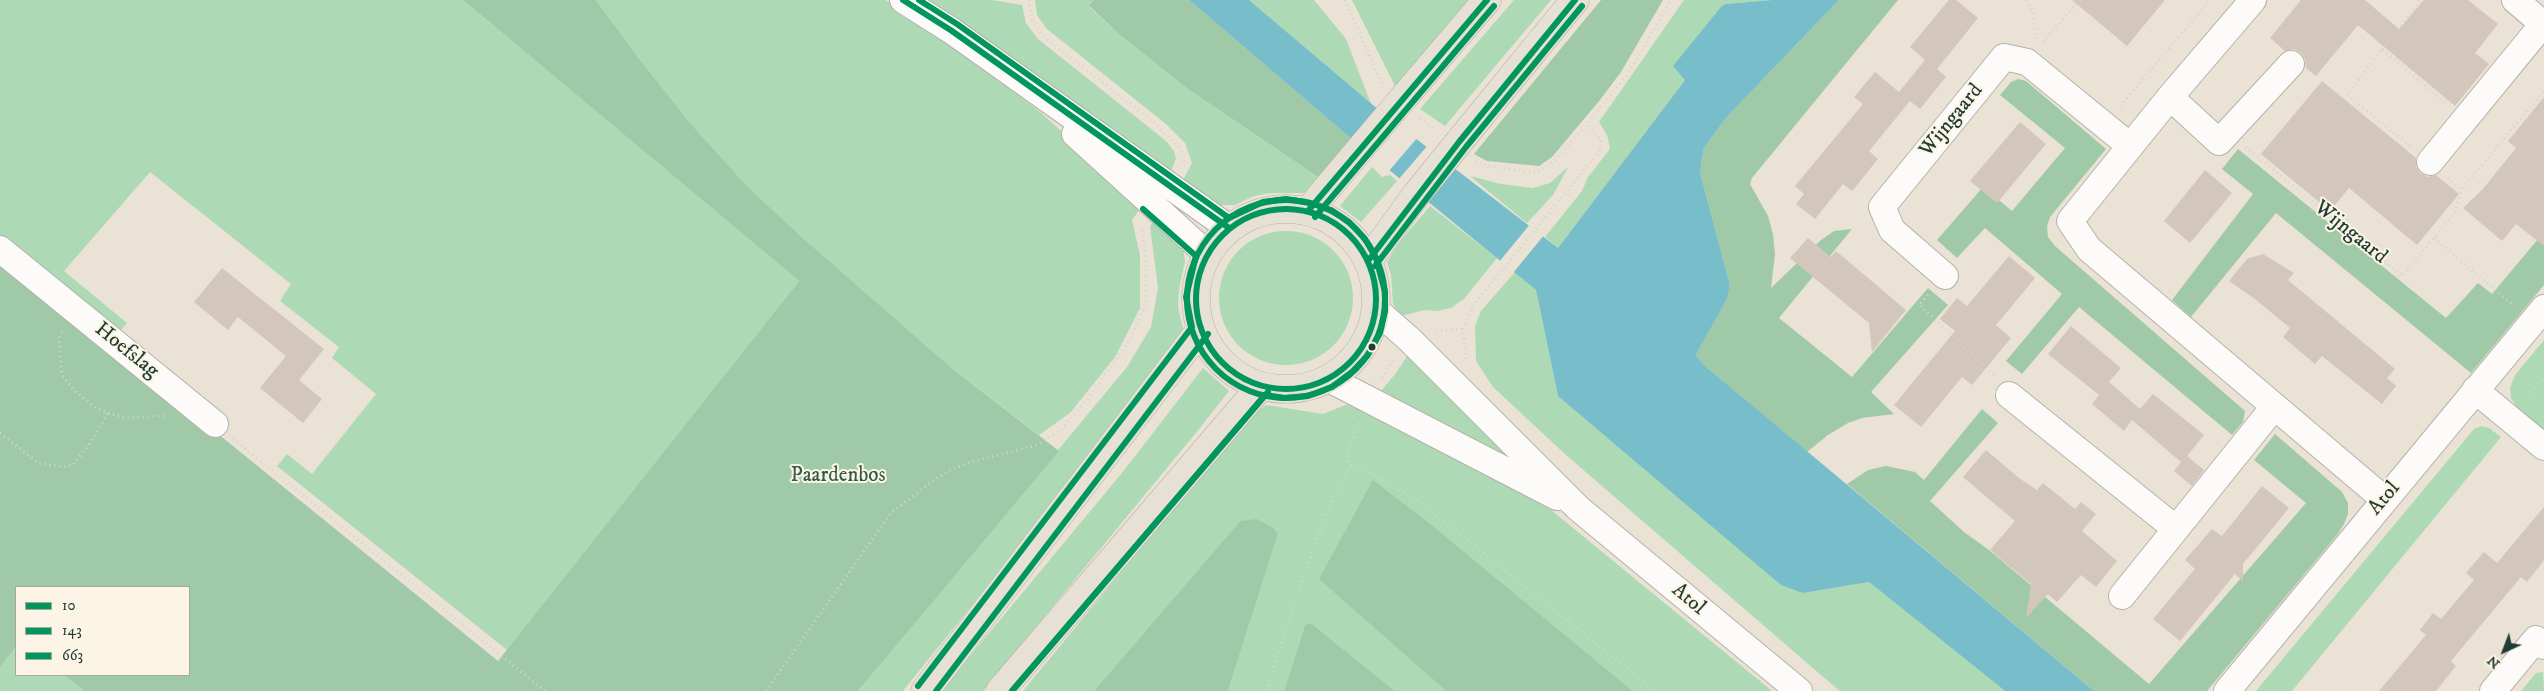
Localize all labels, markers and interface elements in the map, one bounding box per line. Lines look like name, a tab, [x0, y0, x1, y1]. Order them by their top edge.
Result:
street label: Wijngaard	[1915, 79, 1989, 163]
street label: Wijngaard	[2308, 196, 2392, 270]
street label: Hoefslag	[89, 317, 163, 385]
unlabelled marker	[1367, 342, 1377, 352]
park label: Paardenbos	[791, 464, 885, 490]
street label: Atol	[2364, 477, 2406, 521]
street label: Atol	[1666, 579, 1710, 621]
legend	[15, 586, 190, 676]
text: 10	[62, 596, 76, 615]
text: 143	[62, 621, 82, 640]
north arrow	[2479, 626, 2529, 676]
text: 663	[62, 646, 83, 665]
text: N	[2483, 651, 2504, 672]

